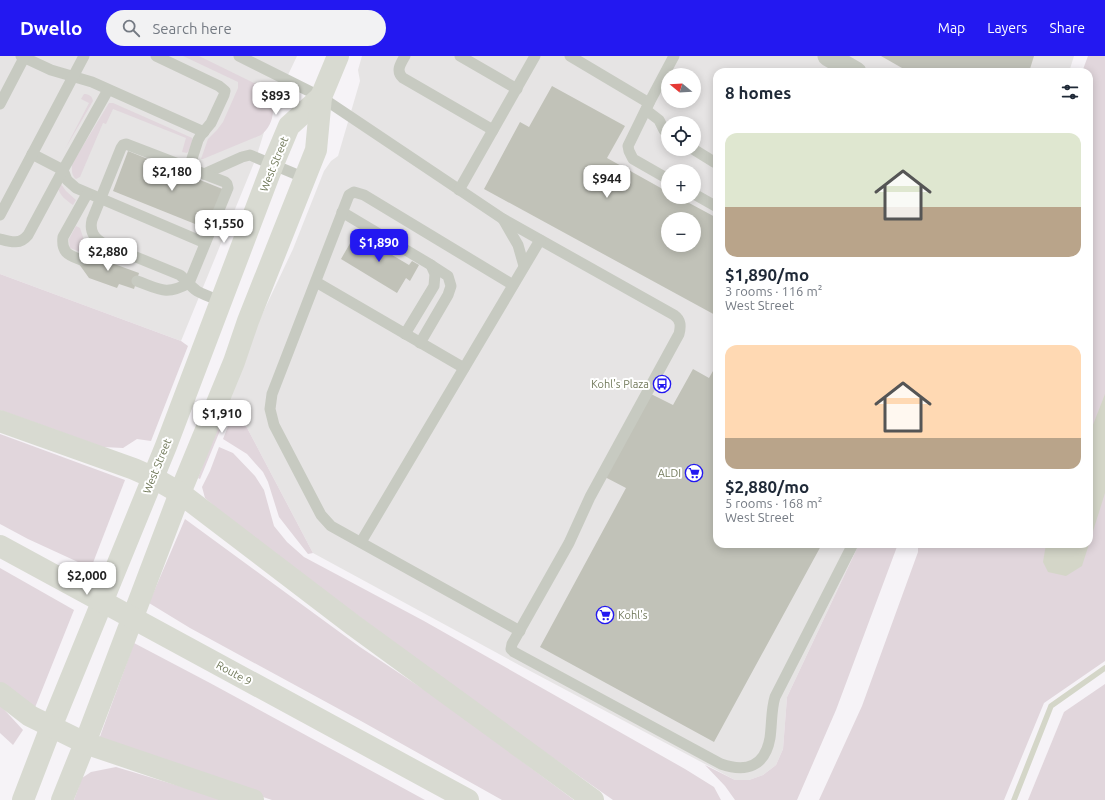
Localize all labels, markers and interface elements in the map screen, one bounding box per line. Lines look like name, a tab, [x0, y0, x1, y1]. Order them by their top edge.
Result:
search box	[106, 10, 386, 46]
text: Dwello	[20, 17, 82, 39]
icon: search	[120, 17, 142, 39]
text: Search here	[152, 20, 232, 37]
text: Map	[938, 20, 965, 36]
text: Layers	[987, 20, 1027, 36]
text: Share	[1049, 20, 1085, 36]
north arrow	[661, 68, 701, 108]
map controls	[661, 68, 701, 252]
icon: filters	[1059, 81, 1081, 103]
pin: $893	[252, 82, 300, 116]
text: 8 homes	[725, 83, 791, 102]
text: $893	[261, 88, 291, 102]
button: locate	[661, 116, 701, 156]
street label: West Street	[257, 134, 291, 193]
pin: $2,180	[139, 158, 205, 192]
icon: home	[867, 159, 939, 231]
text: $2,180	[152, 164, 192, 178]
button: +	[661, 164, 701, 204]
pin: $944	[583, 165, 631, 199]
text: $944	[592, 171, 622, 185]
pin: $1,550	[191, 210, 257, 244]
button: −	[661, 212, 701, 252]
text: $1,550	[204, 216, 244, 230]
pin: $1,890	[346, 229, 412, 263]
text: $1,890	[359, 235, 399, 249]
pin: $2,880	[75, 238, 141, 272]
text: $2,880	[88, 244, 128, 258]
text: $1,890/mo	[725, 265, 809, 284]
text: 3 rooms · 116 m²	[725, 284, 822, 298]
text: West Street	[725, 298, 794, 312]
icon: home	[867, 371, 939, 443]
bus stop icon: Kohl's Plaza	[652, 374, 672, 394]
place label: Kohl's Plaza	[591, 378, 649, 390]
pin: $1,910	[189, 400, 255, 434]
text: $1,910	[202, 406, 242, 420]
street label: West Street	[140, 436, 174, 495]
supermarket icon: ALDI	[684, 463, 704, 483]
place label: ALDI	[658, 467, 681, 479]
text: $2,880/mo	[725, 477, 809, 496]
text: 5 rooms · 168 m²	[725, 496, 822, 510]
text: West Street	[725, 510, 794, 524]
pin: $2,000	[54, 562, 120, 596]
text: $2,000	[67, 568, 107, 582]
supermarket icon: Kohl's	[595, 605, 615, 625]
place label: Kohl's	[618, 609, 648, 621]
street label: Route 9	[214, 658, 254, 688]

